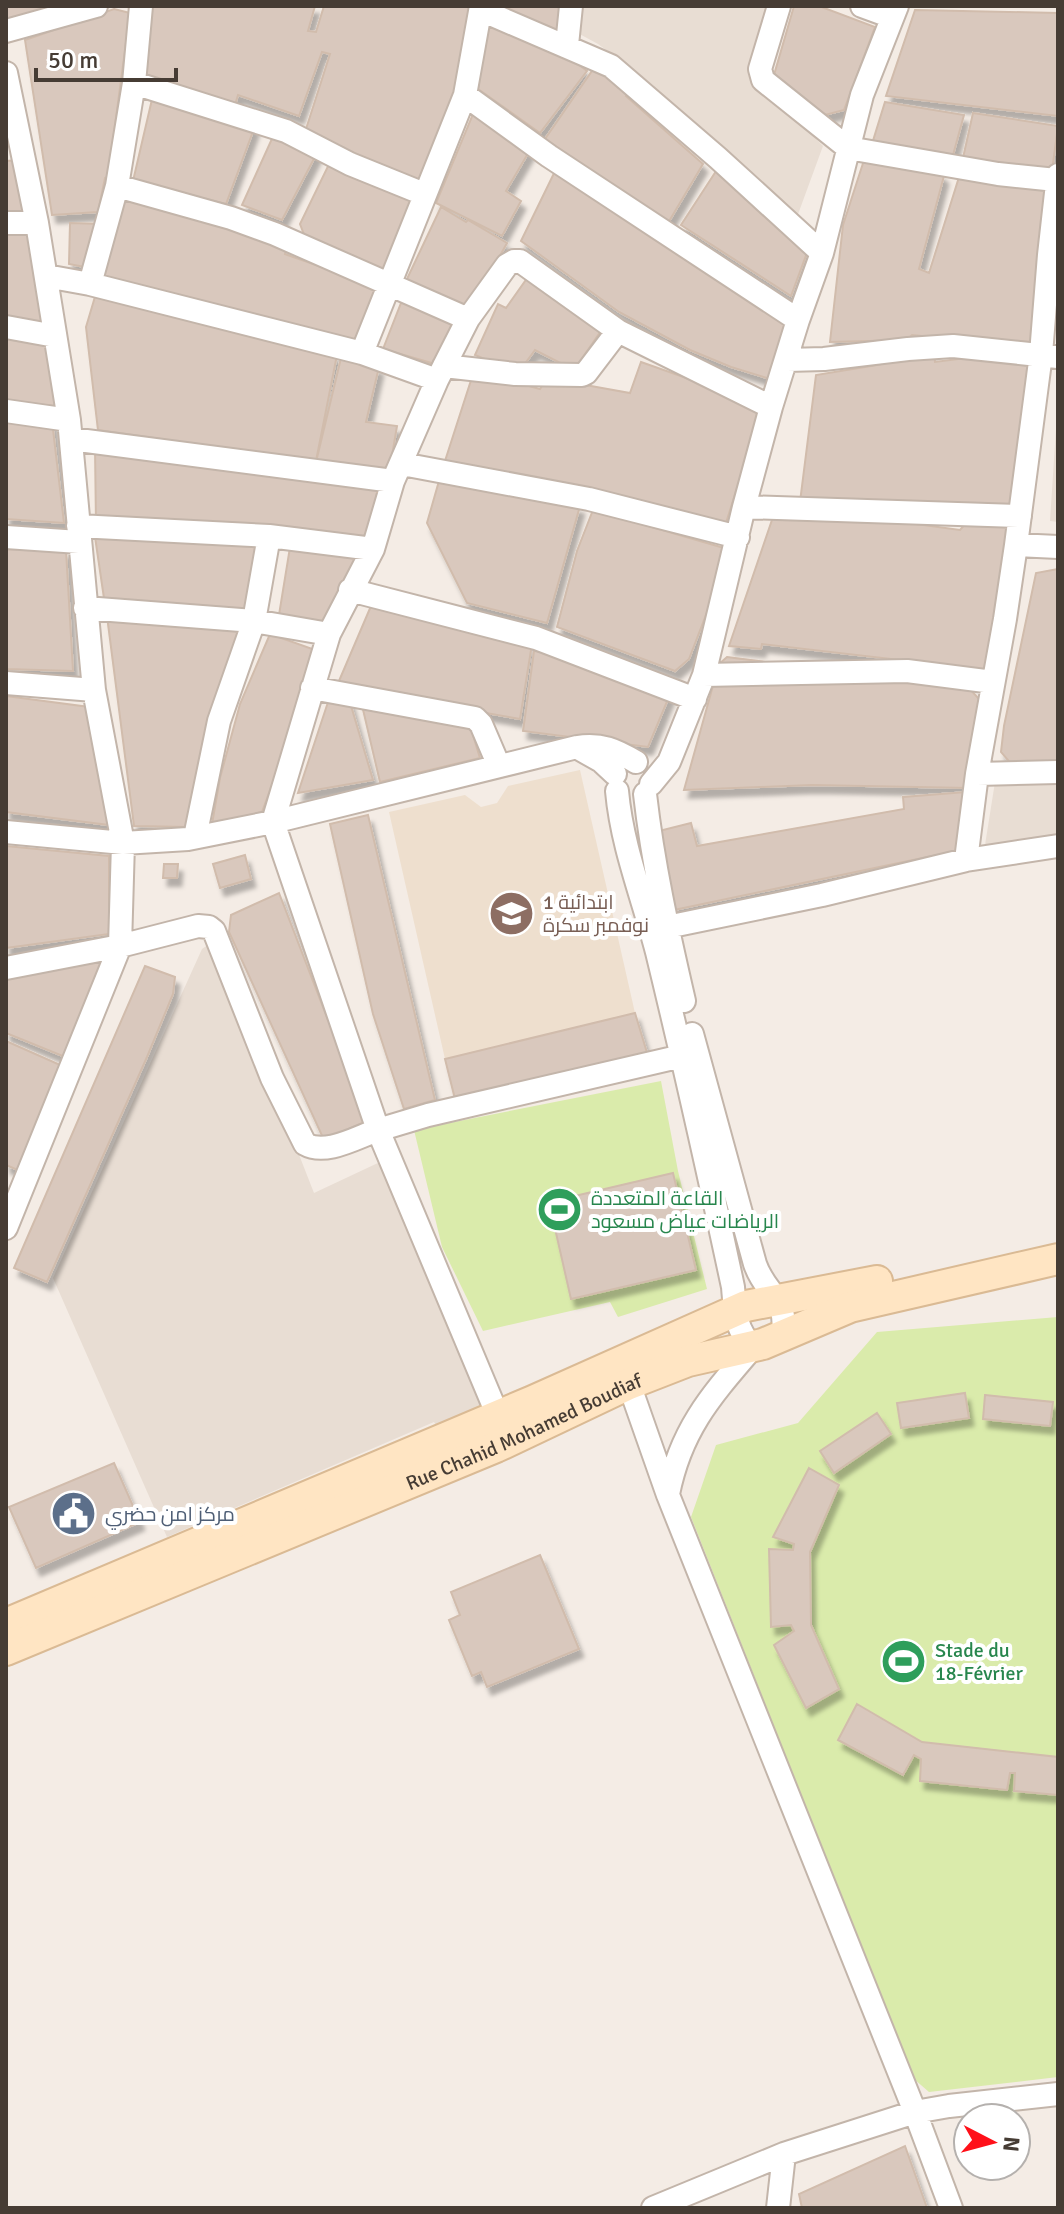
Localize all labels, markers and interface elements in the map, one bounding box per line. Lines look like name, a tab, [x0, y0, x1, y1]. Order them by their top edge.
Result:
scale bar	[36, 32, 176, 82]
text: 50 m	[48, 45, 98, 75]
school or university icon: ابتدائية 1 نوفمبر سكرة	[488, 889, 536, 937]
place label: ابتدائية 1 نوفمبر سكرة	[543, 890, 649, 938]
sports icon: القاعة المتعددة الرياضات عياض مسعود	[536, 1185, 584, 1233]
place label: القاعة المتعددة الرياضات عياض مسعود	[591, 1186, 779, 1234]
street label: Rue Chahid Mohamed Boudiaf	[402, 1368, 647, 1496]
public building icon: مركز امن حضري	[50, 1490, 98, 1538]
place label: مركز امن حضري	[105, 1502, 235, 1530]
sports icon: Stade du 18-Février	[880, 1638, 928, 1686]
place label: Stade du 18-Février	[935, 1638, 1023, 1686]
north arrow	[952, 2102, 1032, 2182]
text: N	[997, 2135, 1026, 2153]

